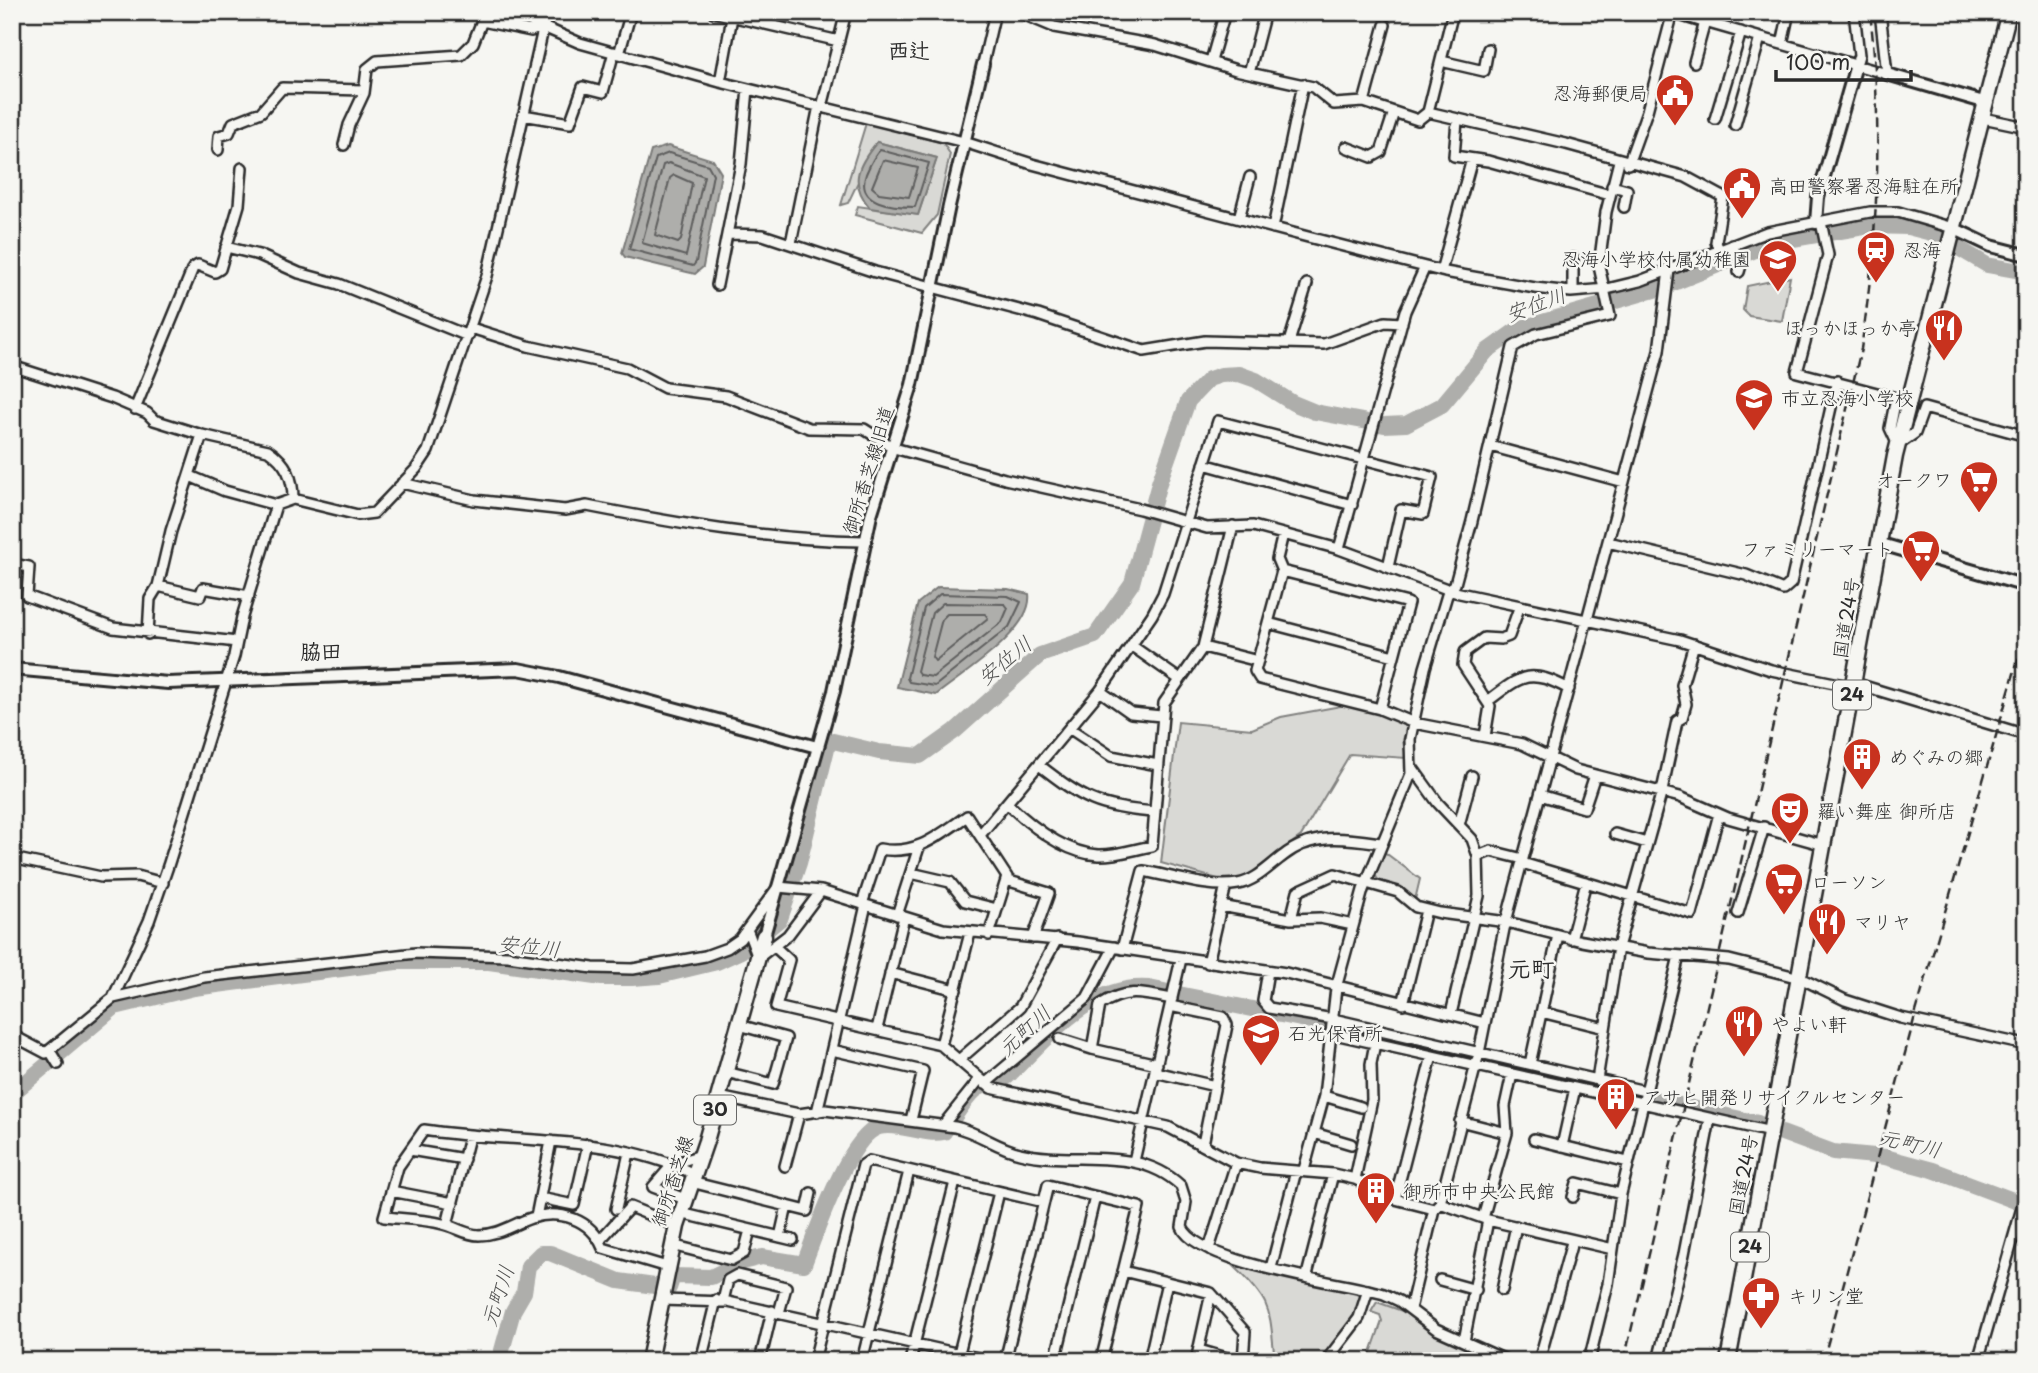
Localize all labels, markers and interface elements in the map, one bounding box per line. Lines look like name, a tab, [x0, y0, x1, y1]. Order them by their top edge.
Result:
district label: 西辻	[888, 33, 930, 65]
scale bar	[1776, 38, 1910, 82]
text: 100 m	[1786, 45, 1850, 77]
public building icon: 忍海郵便局	[1654, 72, 1696, 127]
place label: 忍海郵便局	[1553, 78, 1648, 106]
public building icon: 高田警察署忍海駐在所	[1721, 165, 1763, 220]
place label: 高田警察署忍海駐在所	[1769, 171, 1959, 199]
station icon: 忍海	[1855, 229, 1897, 284]
place label: 忍海	[1903, 235, 1941, 263]
school or university icon: 忍海小学校付属幼稚園	[1757, 238, 1799, 293]
place label: 忍海小学校付属幼稚園	[1561, 244, 1751, 272]
water label: 安位川	[1500, 277, 1570, 329]
restaurant icon: ほっかほっか亭	[1923, 307, 1965, 362]
place label: ほっかほっか亭	[1784, 313, 1917, 341]
school or university icon: 市立忍海小学校	[1733, 377, 1775, 432]
place label: 市立忍海小学校	[1781, 383, 1914, 411]
street label: 御所香芝線旧道	[834, 402, 900, 537]
supermarket icon: オークワ	[1958, 459, 2000, 514]
place label: オークワ	[1876, 465, 1952, 493]
supermarket icon: ファミリーマート	[1900, 528, 1942, 583]
place label: ファミリーマート	[1742, 534, 1894, 562]
street label: 国道24号	[1825, 575, 1865, 661]
water label: 安位川	[969, 627, 1038, 692]
district label: 脇田	[300, 634, 342, 666]
road number: 24	[1833, 680, 1871, 710]
building icon: めぐみの郷	[1841, 736, 1883, 791]
place label: めぐみの郷	[1889, 742, 1983, 770]
theatre icon: 羅い舞座 御所店	[1769, 790, 1811, 845]
place label: 羅い舞座 御所店	[1817, 796, 1956, 824]
supermarket icon: ローソン	[1763, 861, 1805, 916]
place label: ローソン	[1811, 867, 1887, 895]
restaurant icon: マリヤ	[1806, 901, 1848, 956]
place label: マリヤ	[1854, 907, 1911, 935]
water label: 安位川	[496, 926, 562, 964]
district label: 元町	[1508, 950, 1554, 985]
water label: 元町川	[990, 996, 1058, 1063]
restaurant icon: やよい軒	[1723, 1003, 1765, 1058]
place label: やよい軒	[1771, 1009, 1847, 1037]
school or university icon: 石光保育所	[1240, 1012, 1282, 1067]
place label: 石光保育所	[1288, 1018, 1383, 1046]
building icon: アサヒ開発リサイクルセンター	[1595, 1076, 1637, 1131]
place label: アサヒ開発リサイクルセンター	[1643, 1082, 1905, 1110]
road number: 30	[694, 1096, 736, 1125]
water label: 元町川	[1876, 1119, 1945, 1165]
street label: 御所香芝線	[643, 1131, 699, 1230]
street label: 国道24号	[1720, 1132, 1764, 1218]
building icon: 御所市中央公民館	[1355, 1170, 1397, 1225]
place label: 御所市中央公民館	[1403, 1176, 1555, 1204]
road number: 24	[1731, 1232, 1769, 1262]
water label: 元町川	[471, 1260, 521, 1330]
pharmacy icon: キリン堂	[1740, 1275, 1782, 1330]
place label: キリン堂	[1788, 1281, 1864, 1309]

